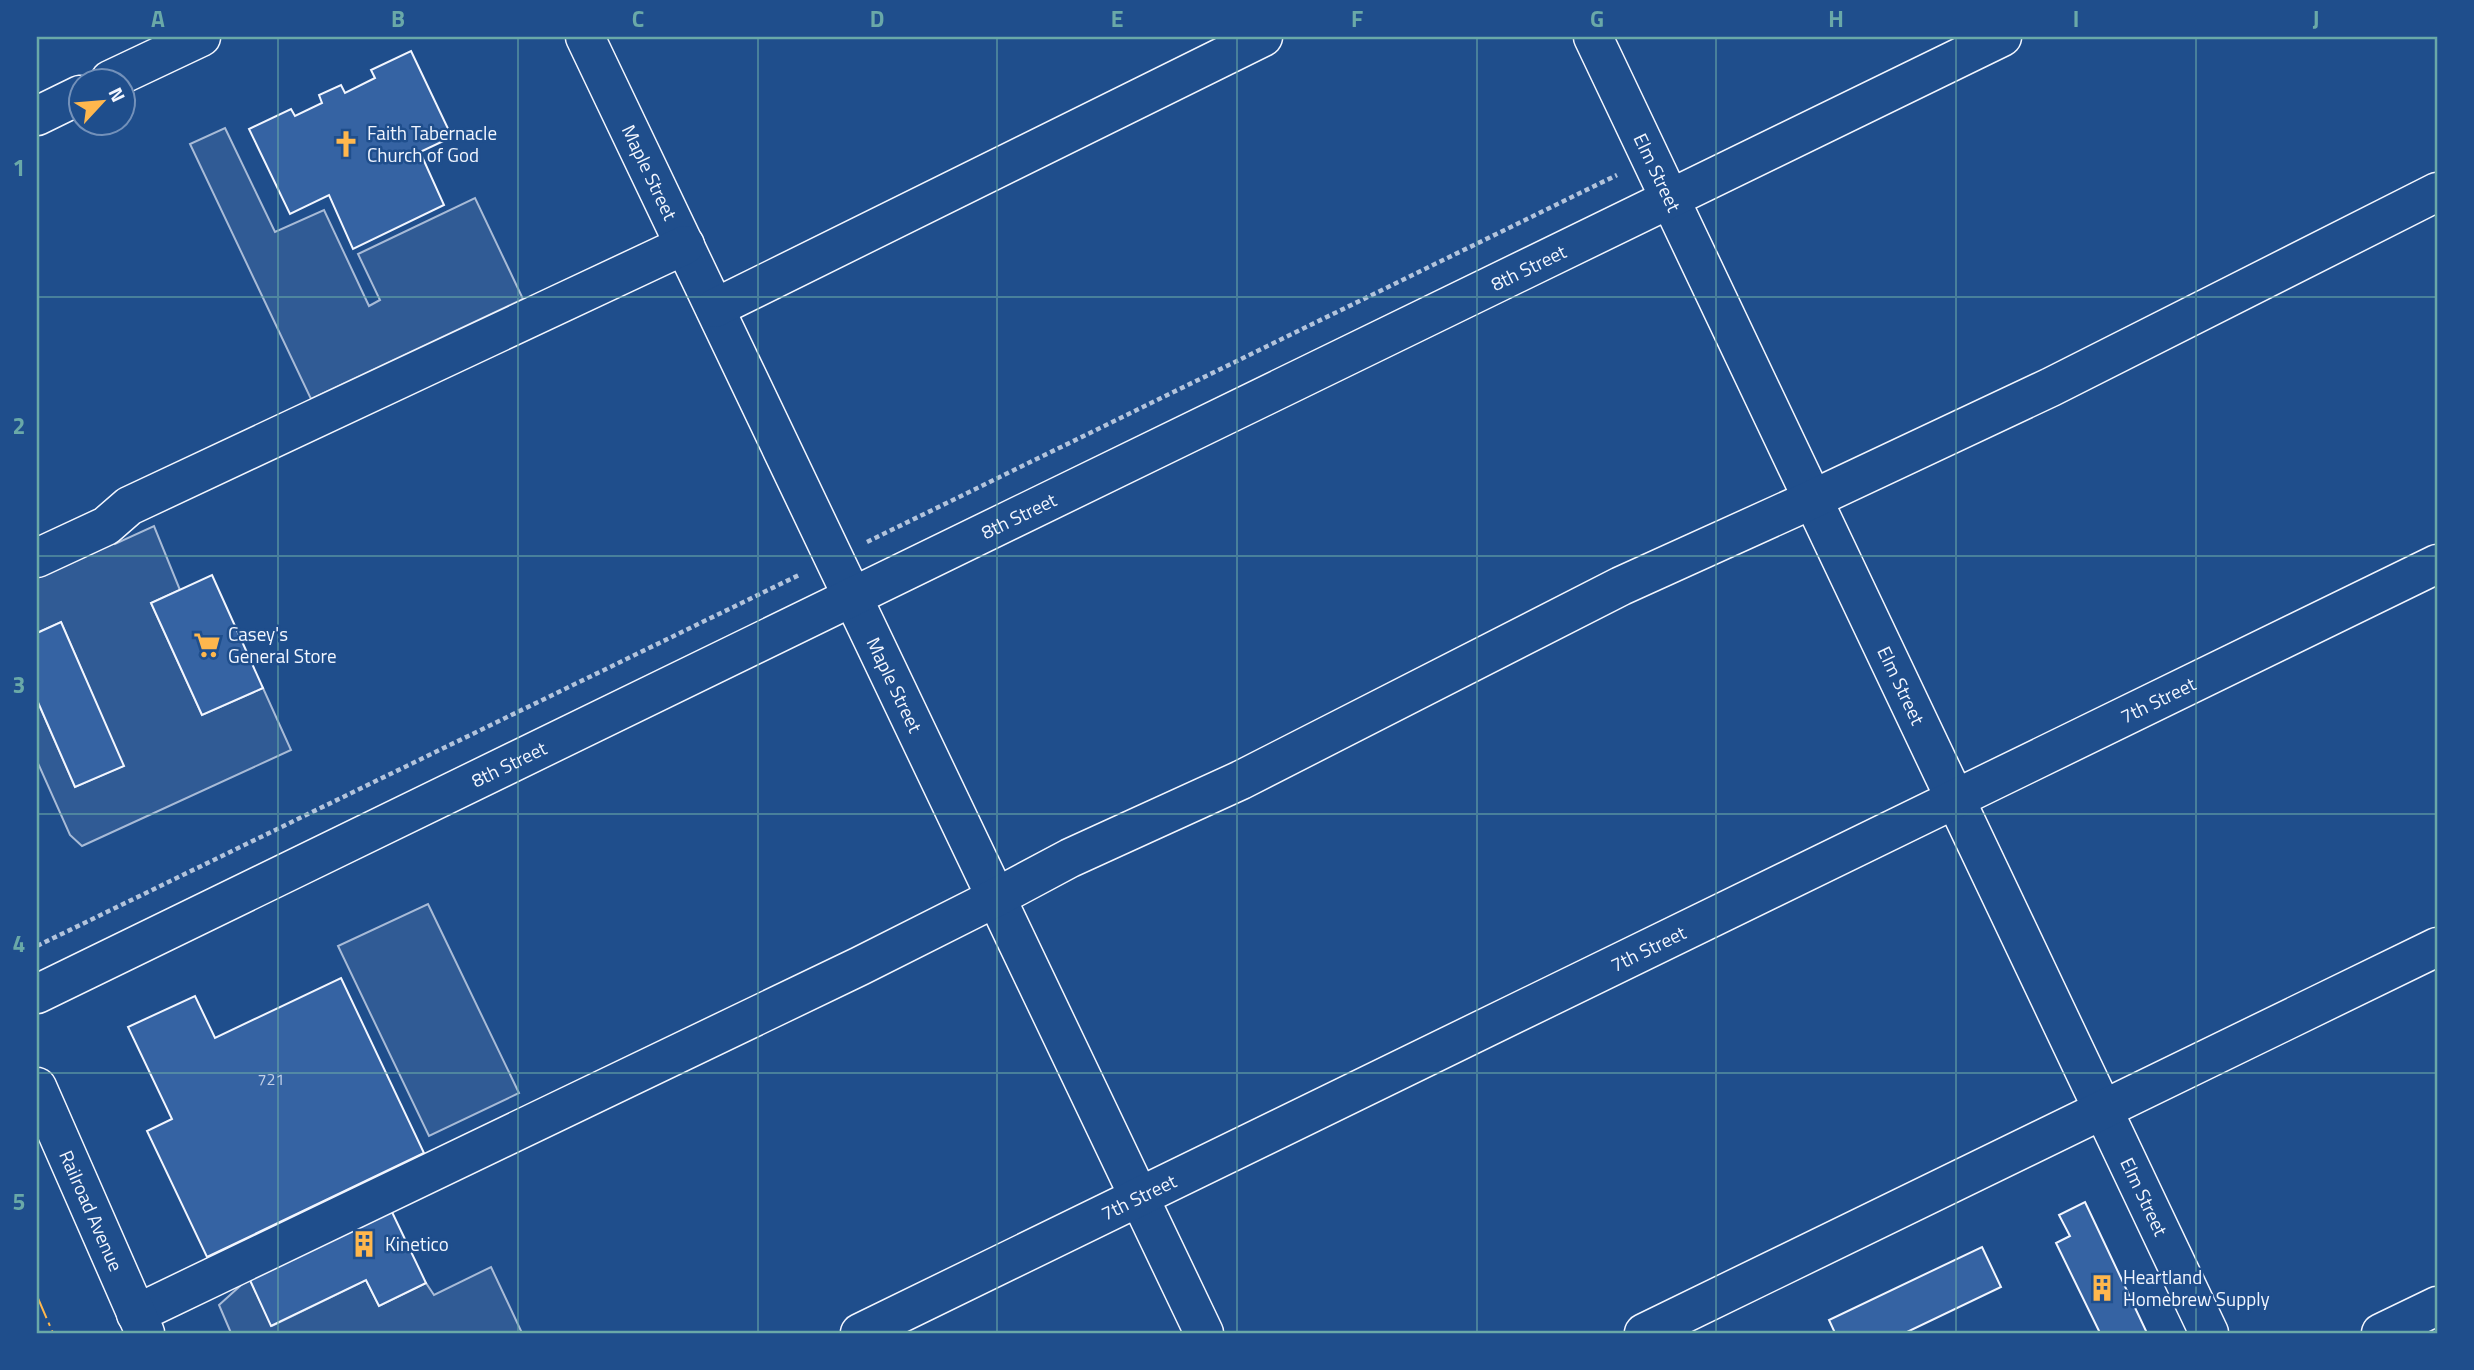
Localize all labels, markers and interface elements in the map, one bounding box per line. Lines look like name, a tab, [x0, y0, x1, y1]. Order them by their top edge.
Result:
text: A	[151, 1, 165, 36]
text: B	[391, 1, 405, 36]
text: C	[632, 1, 644, 36]
text: D	[870, 1, 884, 36]
text: E	[1111, 1, 1123, 36]
text: F	[1351, 1, 1363, 36]
text: G	[1590, 1, 1604, 36]
text: H	[1828, 1, 1844, 36]
text: I	[2073, 1, 2079, 36]
text: J	[2313, 1, 2319, 36]
north arrow	[66, 66, 136, 136]
text: N	[102, 82, 134, 107]
place label: Faith Tabernacle Church of God	[367, 118, 497, 169]
street label: Maple Street	[615, 120, 685, 225]
street label: Elm Street	[1627, 128, 1689, 217]
church icon: Faith Tabernacle Church of God	[331, 129, 361, 159]
text: 1	[13, 150, 25, 185]
street label: 8th Street	[1486, 236, 1571, 298]
text: 2	[13, 408, 25, 443]
street label: 8th Street	[976, 485, 1061, 546]
place label: Casey's General Store	[228, 619, 337, 670]
supermarket icon: Casey's General Store	[192, 630, 222, 660]
street label: Maple Street	[860, 632, 930, 738]
street label: Elm Street	[1871, 641, 1933, 730]
text: 3	[13, 667, 25, 702]
street label: 7th Street	[2115, 669, 2201, 730]
street label: 8th Street	[466, 733, 552, 794]
street label: 7th Street	[1605, 917, 1691, 979]
text: 4	[13, 926, 25, 961]
house number: 721	[258, 1067, 284, 1091]
street label: Railroad Avenue	[52, 1145, 131, 1276]
street label: Elm Street	[2114, 1152, 2176, 1241]
street label: 7th Street	[1096, 1166, 1181, 1227]
text: 5	[13, 1184, 25, 1219]
building icon: Kinetico	[349, 1229, 379, 1259]
place label: Kinetico	[385, 1229, 449, 1258]
place label: Heartland Homebrew Supply	[2123, 1262, 2270, 1313]
building icon: Heartland Homebrew Supply	[2087, 1273, 2117, 1303]

